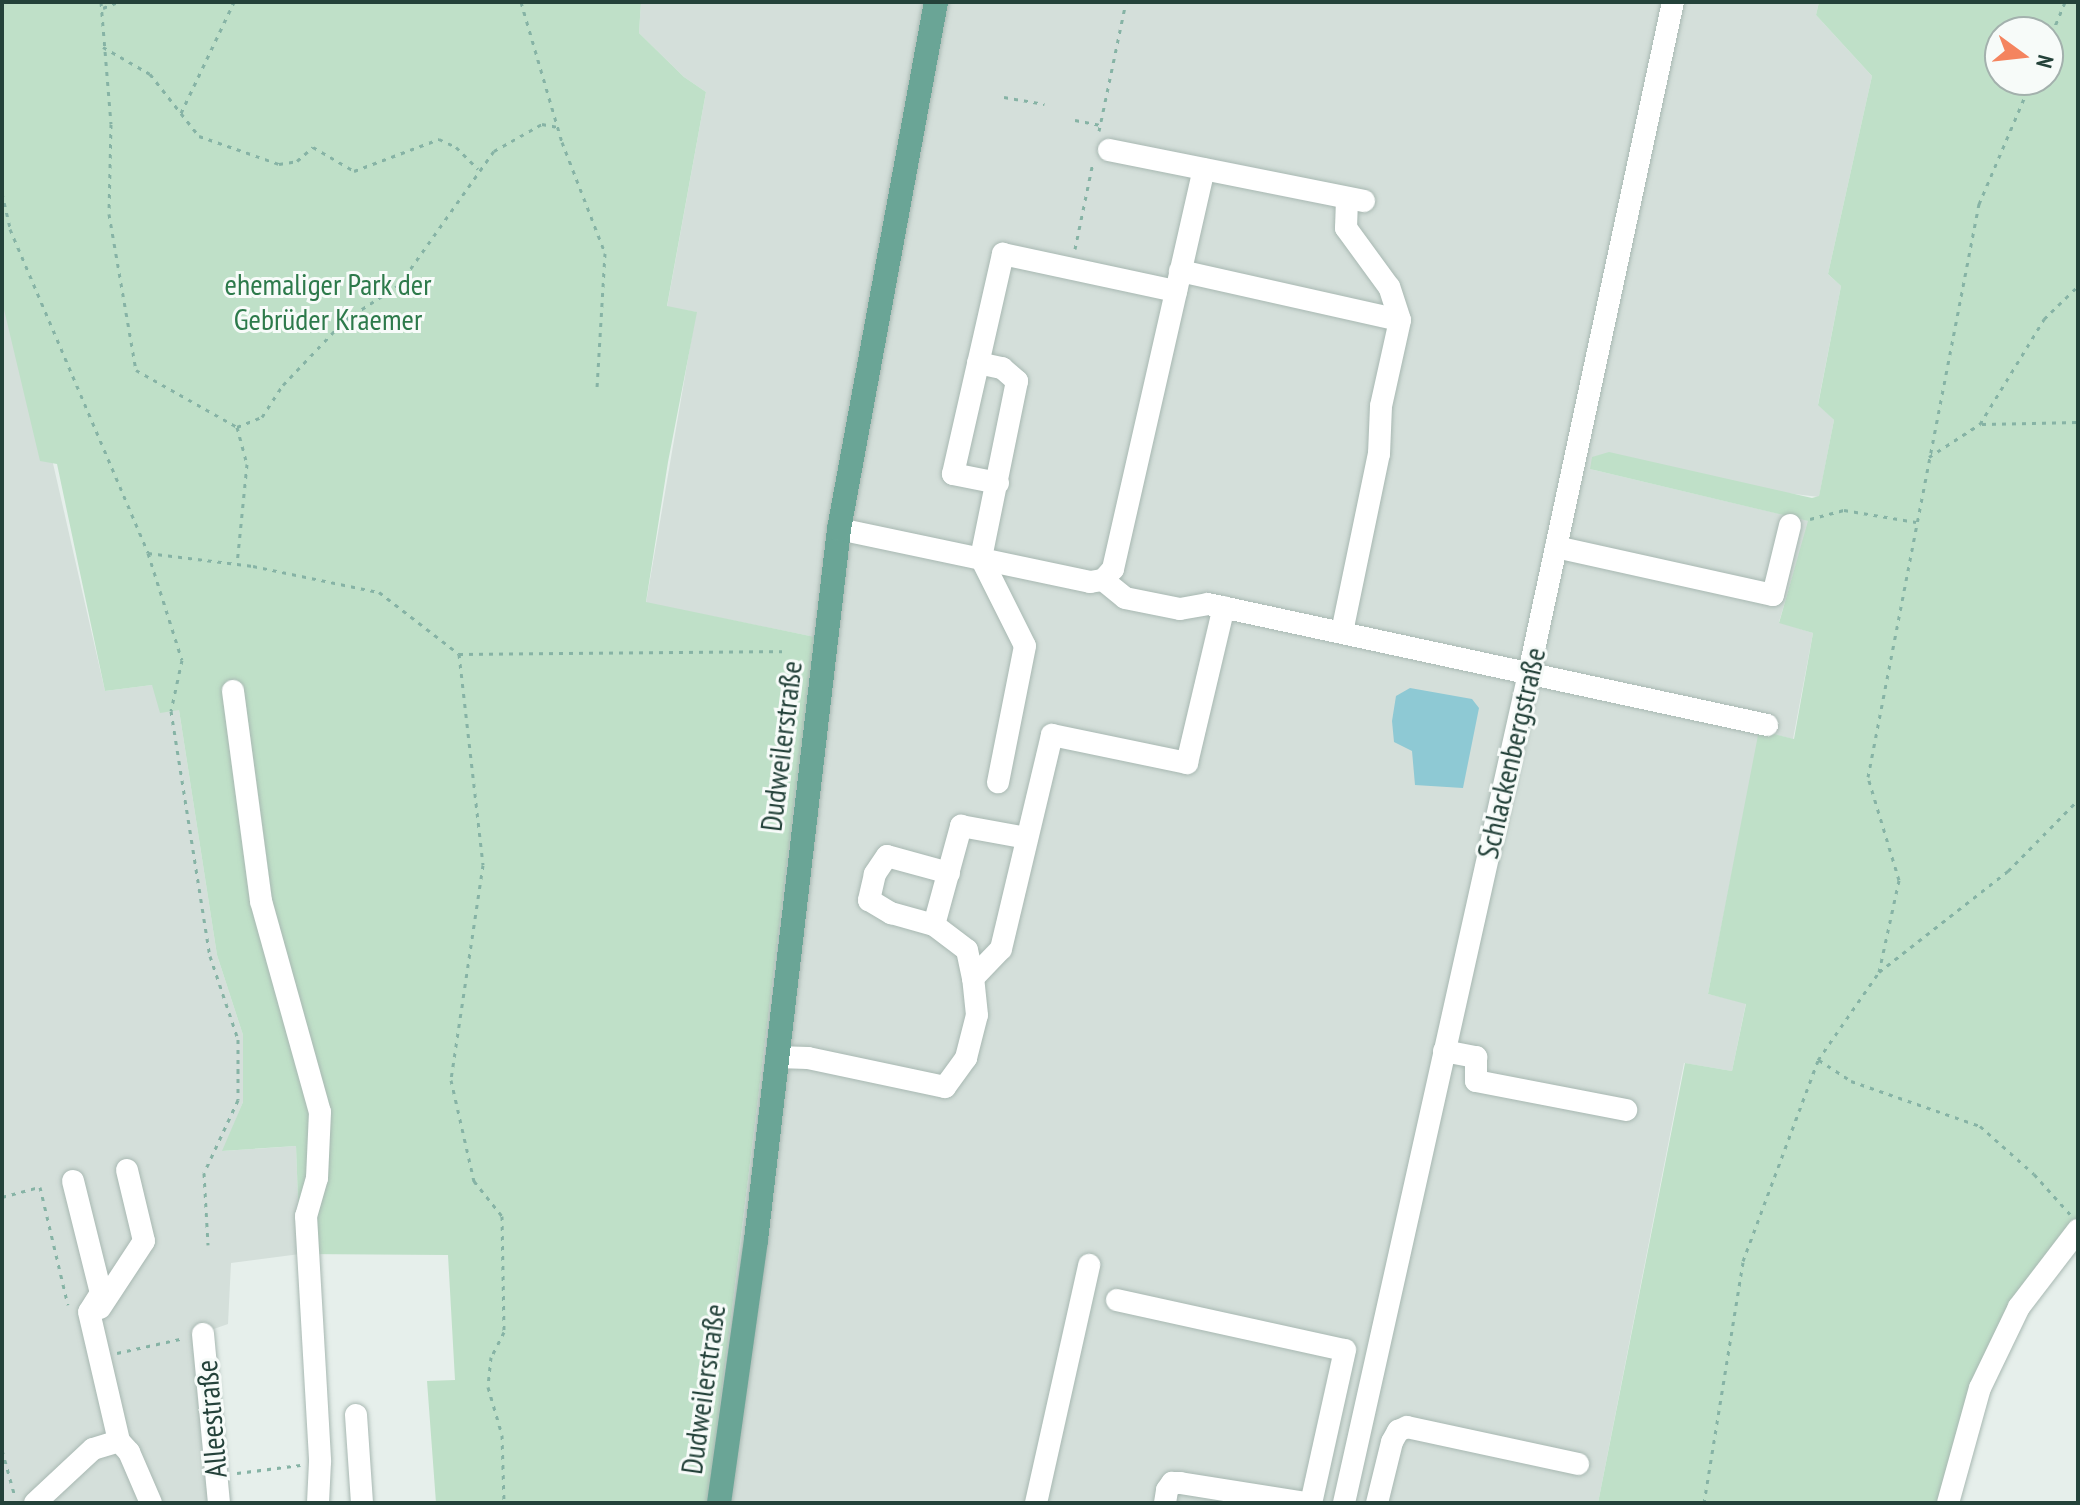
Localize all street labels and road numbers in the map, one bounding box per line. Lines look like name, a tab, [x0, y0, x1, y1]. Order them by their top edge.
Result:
street label: Schlackenbergstraße	[1469, 644, 1553, 862]
street label: Dudweilerstraße	[753, 659, 809, 833]
street label: Dudweilerstraße	[673, 1302, 733, 1476]
street label: Alleestraße	[188, 1358, 234, 1480]

